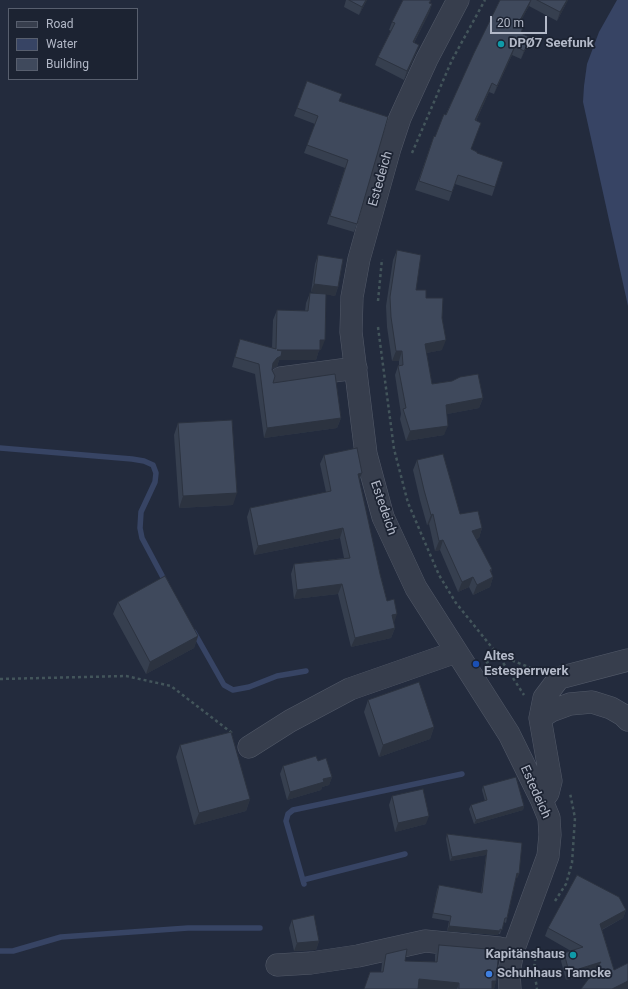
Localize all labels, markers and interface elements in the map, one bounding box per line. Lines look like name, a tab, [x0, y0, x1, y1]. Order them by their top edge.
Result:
legend	[8, 8, 138, 80]
scale bar	[492, 8, 549, 34]
text: 20 m	[497, 16, 524, 30]
text: Road	[46, 17, 74, 31]
place label: DPØ7 Seefunk	[509, 36, 594, 52]
text: Water	[46, 37, 77, 51]
marker: DPØ7 Seefunk	[496, 39, 506, 49]
text: Building	[46, 57, 89, 71]
street label: Estedeich	[366, 150, 396, 208]
street label: Estedeich	[366, 479, 400, 537]
place label: Altes Estesperrwerk	[484, 649, 568, 680]
marker: Altes Estesperrwerk	[471, 659, 481, 669]
street label: Estedeich	[516, 763, 554, 821]
place label: Kapitänshaus	[486, 947, 565, 963]
marker: Kapitänshaus	[568, 950, 578, 960]
place label: Schuhhaus Tamcke	[497, 966, 611, 982]
marker: Schuhhaus Tamcke	[484, 969, 494, 979]

